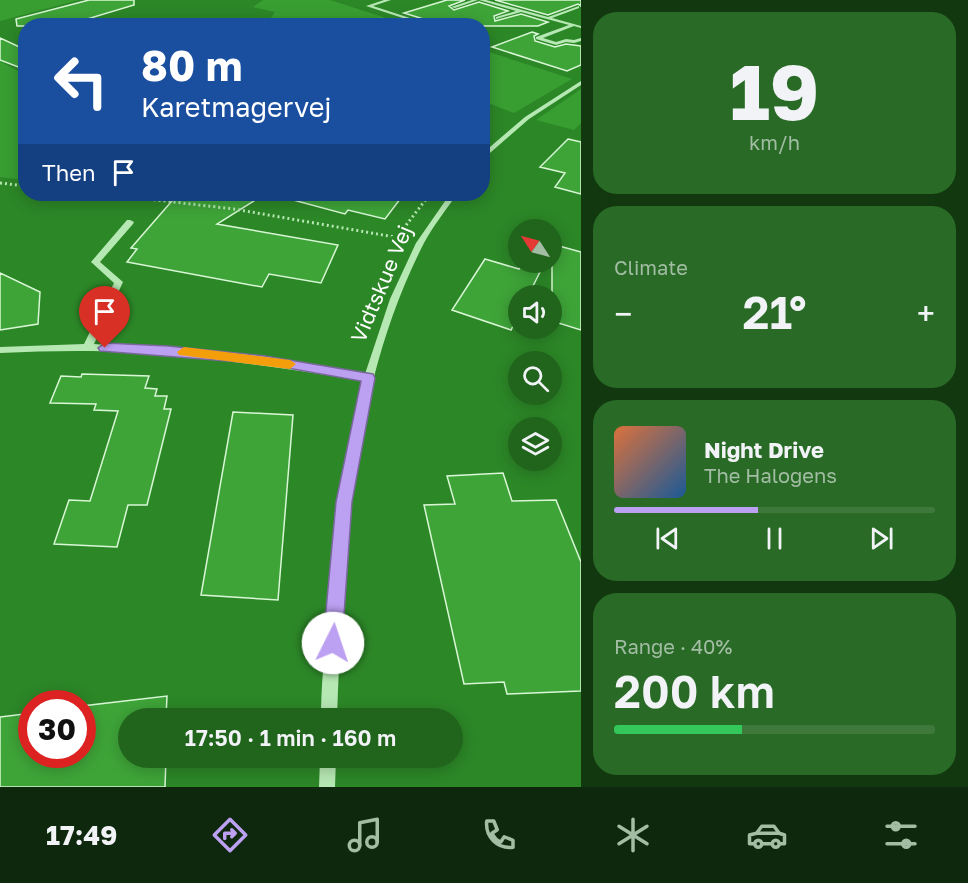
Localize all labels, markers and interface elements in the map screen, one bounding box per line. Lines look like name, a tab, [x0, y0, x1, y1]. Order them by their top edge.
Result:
text: 80 m	[141, 40, 242, 90]
icon: left	[42, 42, 120, 120]
text: 19	[730, 44, 819, 137]
text: Karetmagervej	[141, 91, 332, 123]
text: km/h	[749, 130, 800, 154]
icon: arrive	[107, 156, 140, 189]
text: Then	[42, 159, 95, 186]
north arrow	[508, 219, 562, 273]
map controls	[508, 219, 562, 471]
street label: Vidtskue Vej	[345, 221, 417, 346]
text: Climate	[614, 255, 688, 279]
button: sound	[508, 285, 562, 339]
text: 21°	[743, 285, 806, 339]
pin	[79, 286, 130, 348]
text: −	[614, 294, 632, 333]
text: +	[917, 294, 935, 333]
icon: arrive	[88, 295, 121, 328]
button: search	[508, 351, 562, 405]
button: layers	[508, 417, 562, 471]
text: Night Drive	[704, 436, 824, 463]
text: The Halogens	[704, 463, 837, 487]
icon: previous	[651, 522, 684, 555]
icon: pause	[758, 522, 791, 555]
icon: next	[865, 522, 898, 555]
position arrow	[301, 611, 365, 675]
text: Range · 40%	[614, 634, 732, 658]
text: 200 km	[614, 664, 775, 718]
speed limit sign: 30	[18, 690, 96, 768]
text: 17:50 · 1 min · 160 m	[185, 724, 396, 751]
icon: directions	[209, 814, 251, 856]
icon: music	[344, 814, 386, 856]
icon: phone	[478, 814, 520, 856]
icon: climate	[612, 814, 654, 856]
icon: car	[746, 814, 788, 856]
icon: filters	[880, 814, 922, 856]
text: 17:49	[46, 819, 117, 851]

